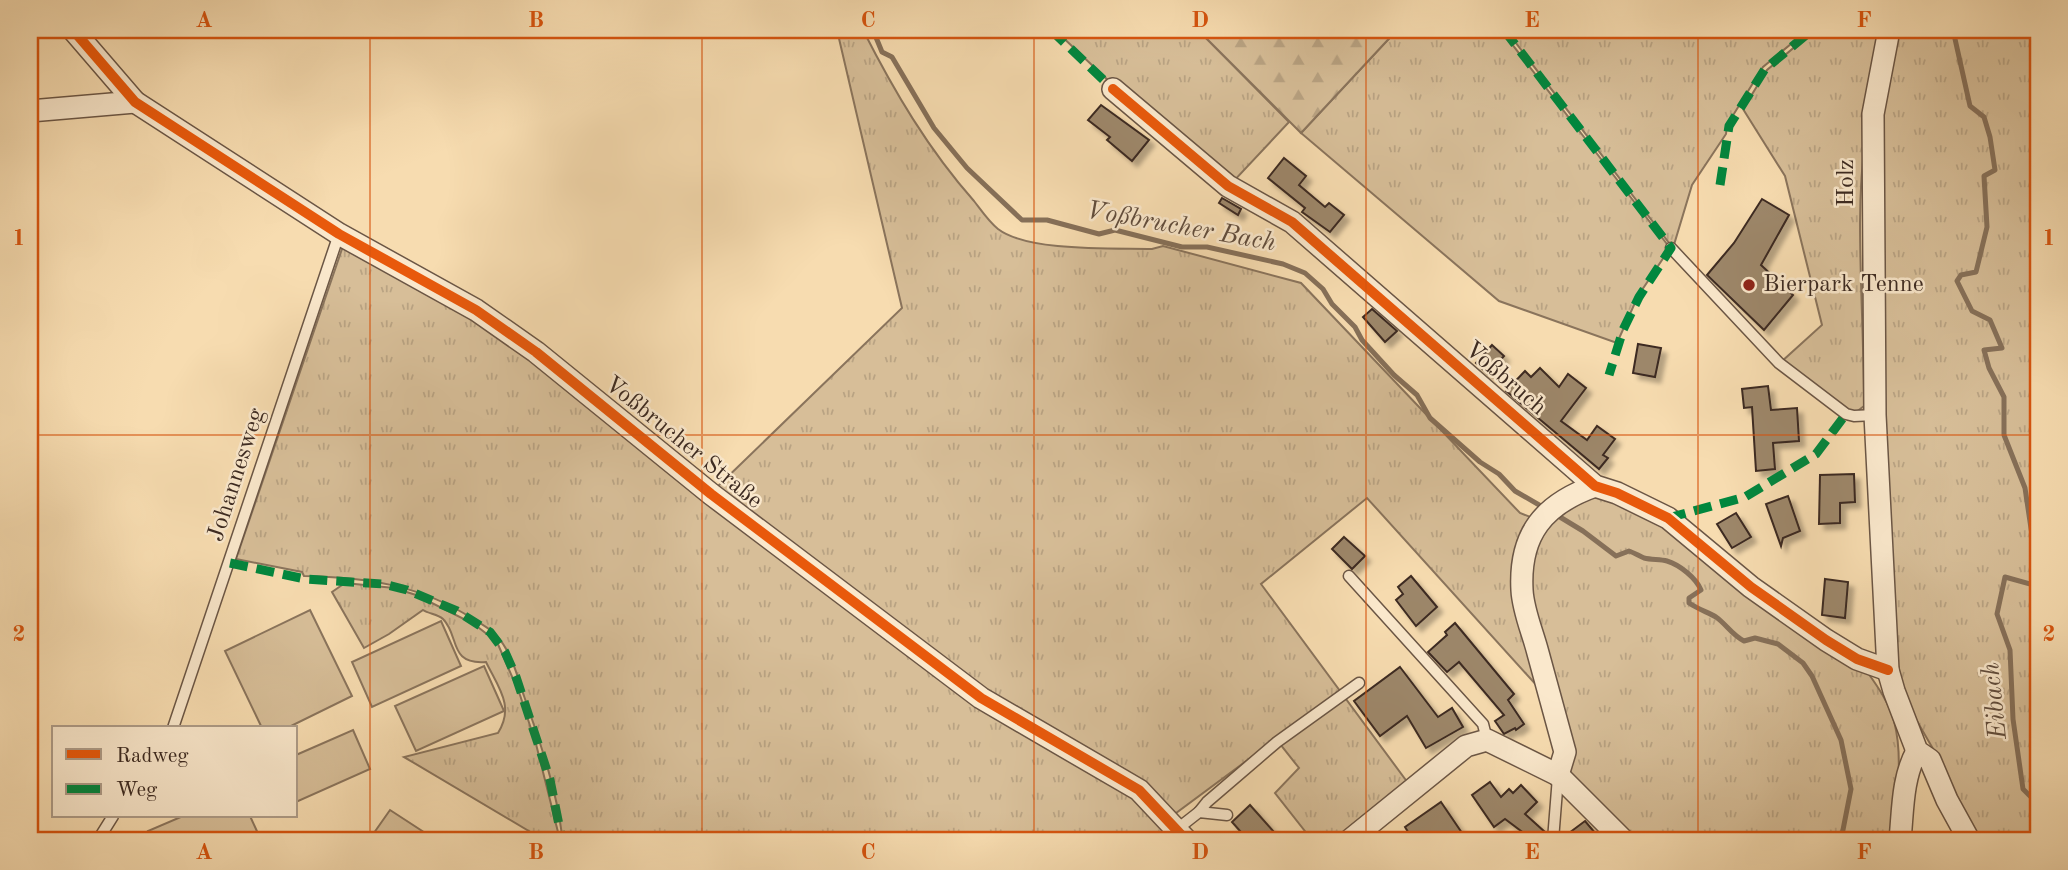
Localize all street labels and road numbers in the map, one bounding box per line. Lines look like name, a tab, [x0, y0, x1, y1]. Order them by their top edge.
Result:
street label: Holz	[1835, 159, 1859, 207]
street label: Voßbruch	[1460, 337, 1550, 421]
street label: Voßbrucher Straße	[599, 372, 767, 514]
street label: Johannesweg	[204, 405, 270, 545]

